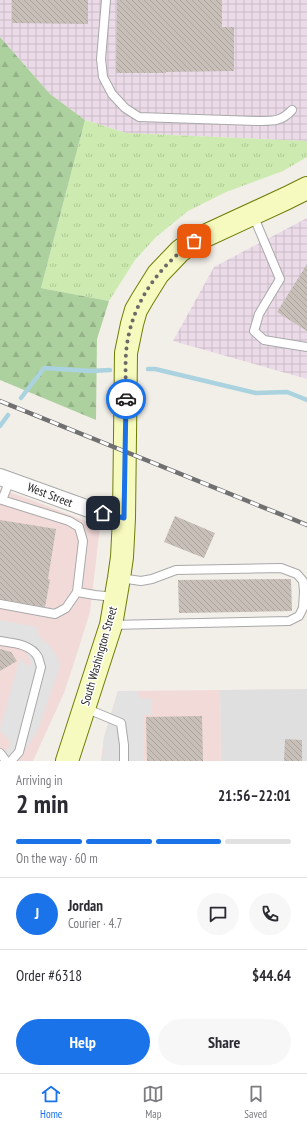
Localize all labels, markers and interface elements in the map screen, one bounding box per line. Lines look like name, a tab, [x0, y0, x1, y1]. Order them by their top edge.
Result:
pin	[177, 224, 211, 258]
icon: bag	[183, 230, 205, 252]
courier	[106, 379, 146, 419]
icon: car	[115, 388, 137, 410]
street label: West Street	[25, 479, 76, 510]
pin	[86, 496, 120, 530]
icon: home	[92, 502, 114, 524]
street label: South Washington Street	[77, 604, 120, 707]
text: Arriving in	[16, 772, 63, 789]
text: 21:56–22:01	[218, 786, 291, 805]
text: 2 min	[16, 787, 69, 820]
text: On the way · 60 m	[16, 850, 98, 867]
button: chat	[197, 893, 239, 935]
button: phone	[249, 893, 291, 935]
text: Jordan	[68, 896, 103, 915]
text: J	[35, 904, 39, 923]
text: Courier · 4.7	[68, 915, 122, 932]
text: Order #6318	[16, 966, 82, 985]
text: $44.64	[252, 966, 291, 985]
button: Help	[16, 1019, 150, 1065]
button: Share	[158, 1019, 291, 1065]
tab: Home	[40, 1083, 62, 1121]
tab: Map	[142, 1083, 164, 1121]
tab: Saved	[244, 1083, 267, 1121]

